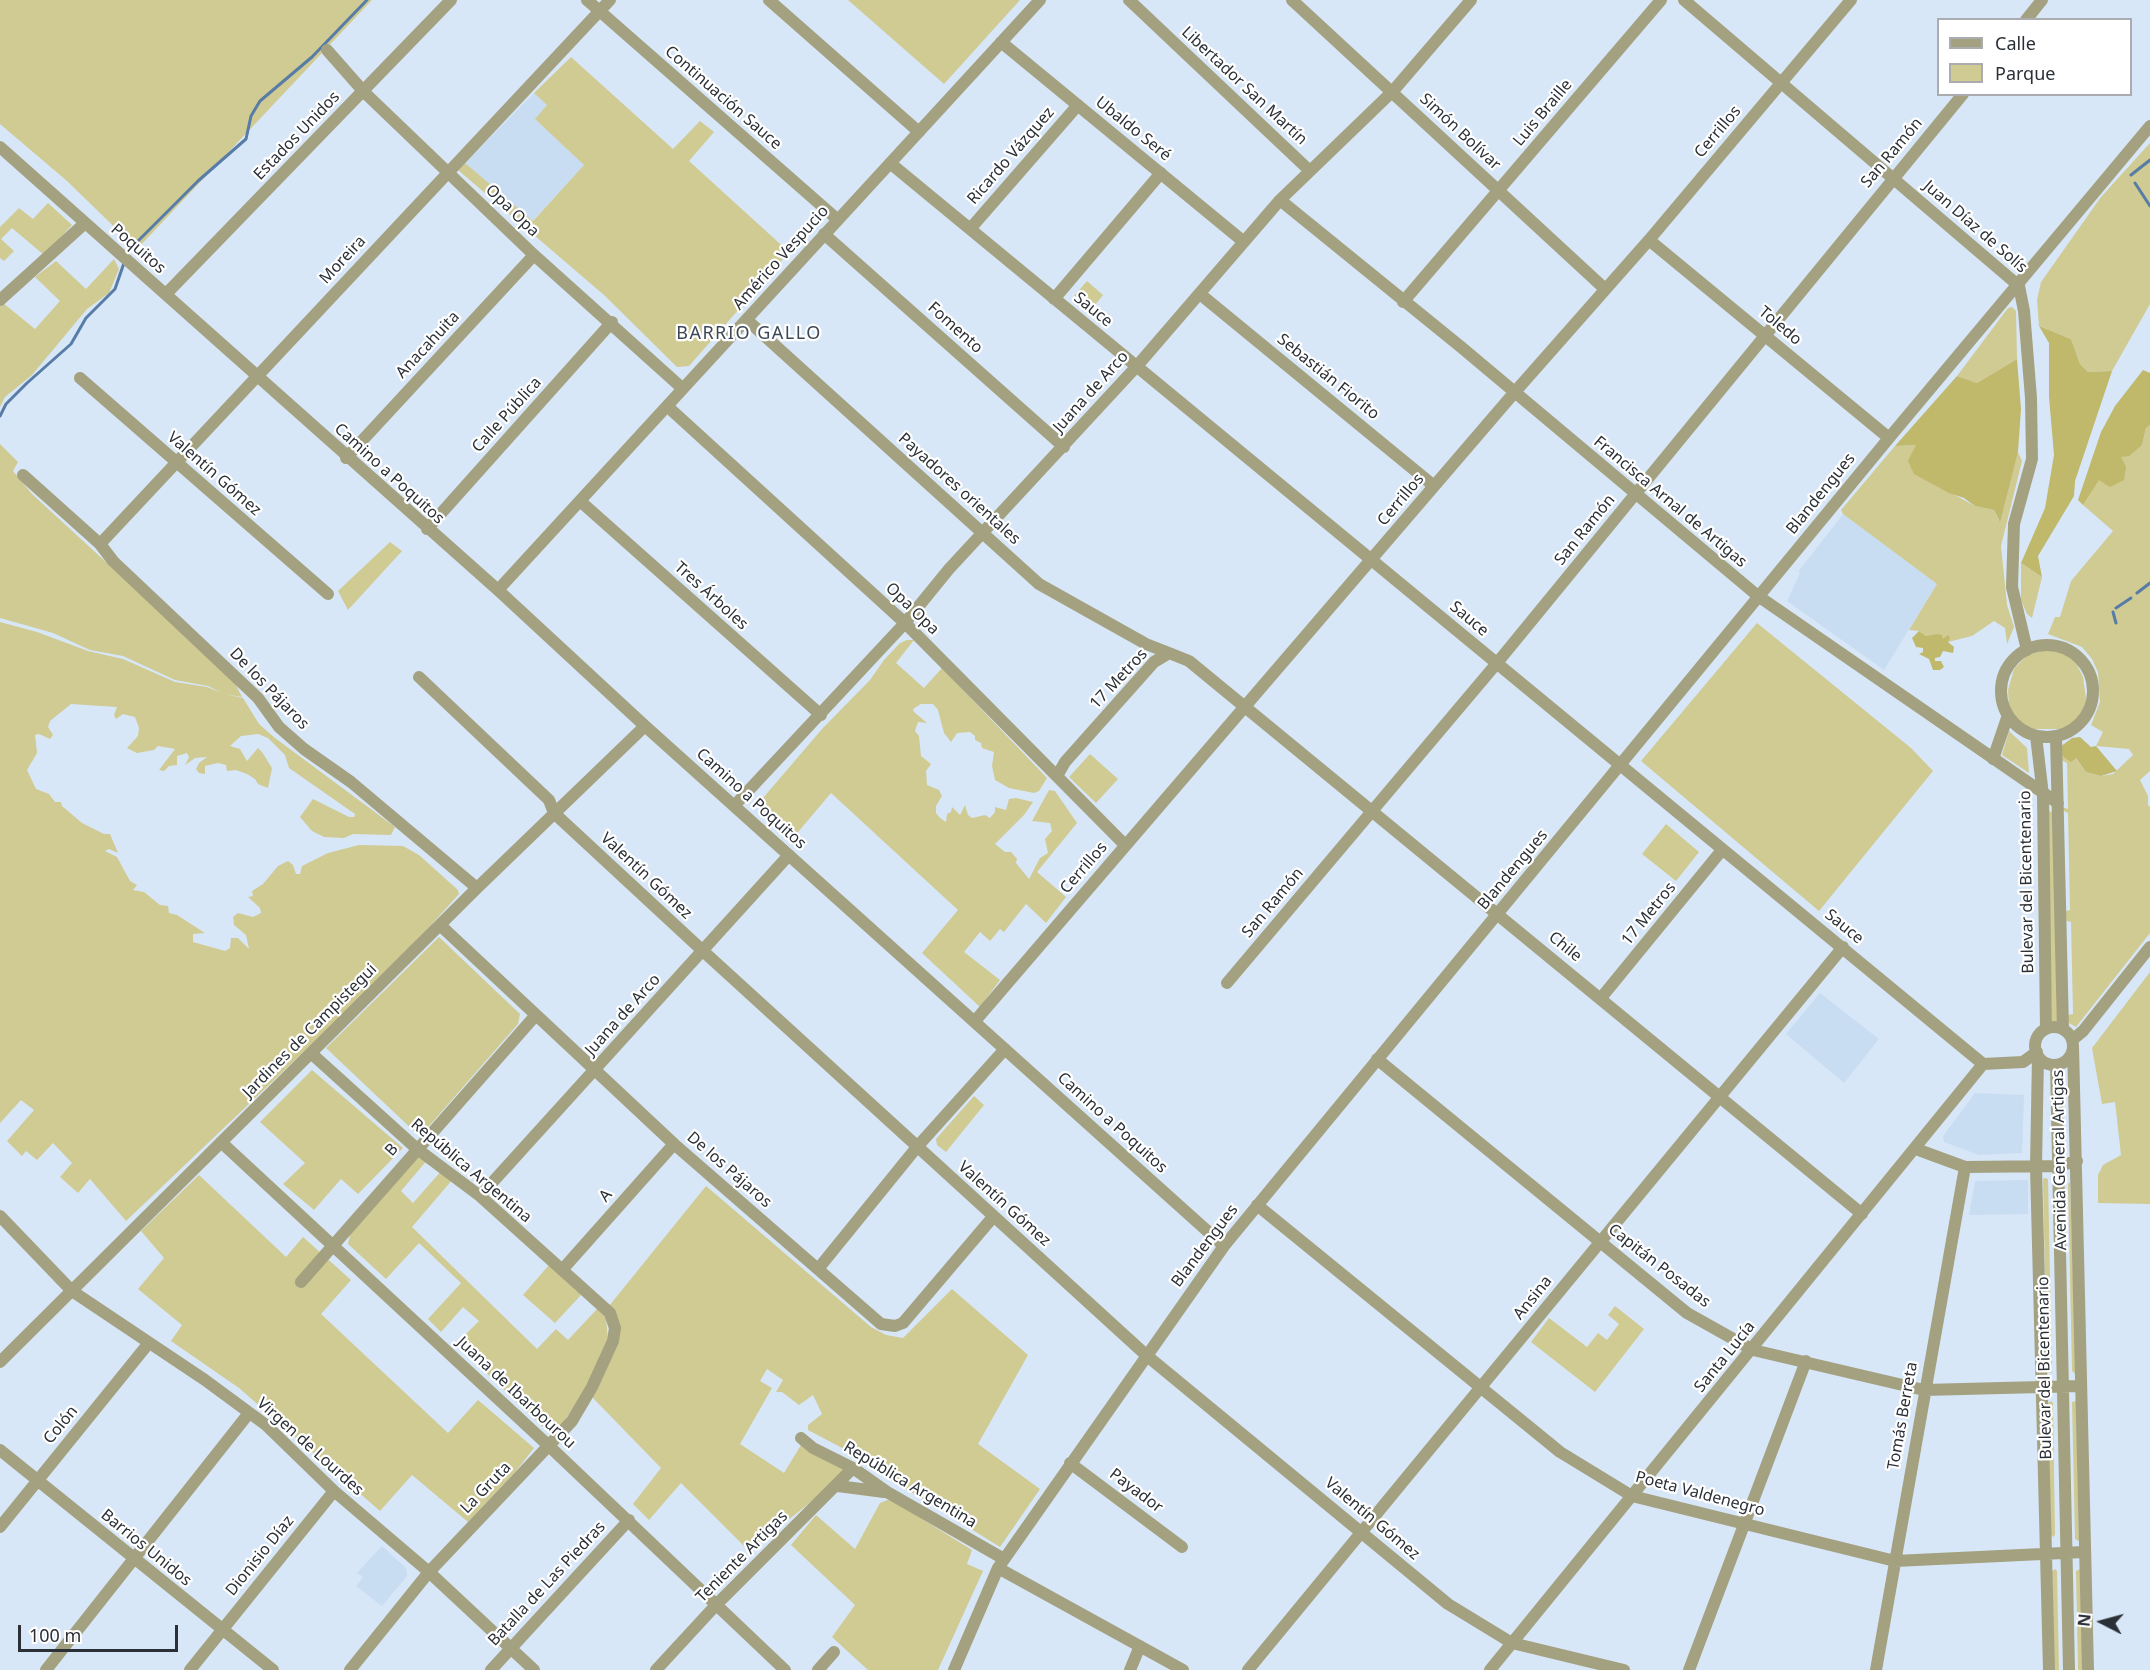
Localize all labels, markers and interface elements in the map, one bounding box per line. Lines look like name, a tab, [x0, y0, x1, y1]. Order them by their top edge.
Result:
legend	[1937, 18, 2132, 96]
street label: Libertador San Martín	[1177, 23, 1311, 149]
text: Calle	[1995, 31, 2036, 55]
street label: Continuación Sauce	[661, 42, 785, 154]
text: Parque	[1995, 61, 2055, 85]
street label: Luis Braille	[1510, 76, 1576, 150]
street label: Estados Unidos	[250, 88, 344, 184]
street label: Simón Bolívar	[1416, 90, 1504, 174]
street label: Ubaldo Seré	[1091, 93, 1175, 165]
street label: Cerrillos	[1691, 102, 1745, 162]
street label: Ricardo Vázquez	[964, 103, 1058, 209]
street label: San Ramón	[1857, 114, 1927, 192]
street label: Juan Díaz de Solís	[1919, 177, 2031, 277]
street label: Opa Opa	[481, 181, 543, 241]
street label: Américo Vespucio	[729, 202, 833, 314]
street label: Poquitos	[107, 220, 169, 278]
street label: Moreira	[316, 232, 370, 288]
street label: Sauce	[1070, 289, 1116, 331]
street label: Fomento	[924, 298, 986, 358]
street label: Toledo	[1755, 303, 1805, 349]
street label: Anacahuita	[392, 308, 464, 382]
district label: BARRIO GALLO	[676, 323, 822, 345]
street label: Sebastián Fiorito	[1273, 330, 1383, 424]
street label: Juana de Arco	[1049, 347, 1133, 437]
street label: Calle Pública	[468, 373, 546, 457]
street label: Camino a Poquitos	[330, 420, 448, 528]
street label: Valentín Gómez	[163, 428, 265, 520]
street label: Payadores orientales	[894, 429, 1024, 549]
street label: Francisca Arnal de Artigas	[1590, 432, 1750, 572]
street label: Blandengues	[1783, 450, 1859, 538]
street label: Cerrillos	[1374, 470, 1428, 530]
street label: San Ramón	[1551, 491, 1619, 569]
street label: Tres Árboles	[670, 558, 752, 634]
street label: Opa Opa	[881, 579, 943, 639]
street label: Sauce	[1446, 597, 1492, 641]
street label: De los Pájaros	[225, 644, 313, 734]
street label: 17 Metros	[1086, 645, 1152, 713]
street label: Camino a Poquitos	[692, 745, 810, 853]
street label: Bulevar del Bicentenario	[2016, 790, 2038, 974]
street label: Blandengues	[1474, 826, 1552, 914]
street label: Valentín Gómez	[596, 829, 696, 923]
street label: Cerrillos	[1056, 838, 1112, 898]
street label: San Ramón	[1238, 864, 1308, 942]
street label: 17 Metros	[1618, 879, 1680, 949]
street label: Sauce	[1821, 906, 1867, 948]
street label: Chile	[1544, 928, 1586, 966]
street label: Jardines de Campistegui	[239, 960, 381, 1102]
street label: Juana de Arco	[581, 970, 665, 1060]
street label: Camino a Poquitos	[1053, 1069, 1171, 1177]
street label: Avenida General Artigas	[2049, 1069, 2071, 1251]
street label: República Argentina	[407, 1115, 535, 1227]
street label: De los Pájaros	[683, 1128, 775, 1212]
street label: B	[381, 1140, 403, 1160]
street label: Valentín Gómez	[954, 1157, 1054, 1251]
street label: A	[595, 1186, 617, 1206]
street label: Blandengues	[1168, 1201, 1242, 1291]
street label: Capitán Posadas	[1604, 1220, 1714, 1312]
street label: Ansina	[1510, 1272, 1556, 1324]
street label: Bulevar del Bicentenario	[2034, 1276, 2056, 1460]
street label: Santa Lucía	[1691, 1318, 1759, 1396]
street label: Juana de Ibarbourou	[453, 1333, 579, 1453]
street label: Tomás Berreta	[1884, 1361, 1922, 1471]
street label: Virgen de Lourdes	[253, 1394, 367, 1500]
street label: Colón	[40, 1402, 82, 1448]
street label: República Argentina	[840, 1438, 980, 1532]
street label: La Gruta	[457, 1458, 515, 1518]
street label: Payador	[1105, 1465, 1167, 1517]
street label: Poeta Valdenegro	[1633, 1467, 1767, 1521]
street label: Valentín Gómez	[1321, 1474, 1423, 1564]
street label: Barrios Unidos	[97, 1506, 195, 1590]
street label: Teniente Artigas	[692, 1507, 792, 1607]
street label: Dionisio Díaz	[222, 1512, 298, 1600]
street label: Batalla de Las Piedras	[484, 1518, 610, 1650]
north arrow	[2072, 1592, 2132, 1652]
scale bar	[21, 1613, 182, 1651]
text: N	[2072, 1613, 2096, 1628]
text: 100 m	[29, 1623, 81, 1647]

